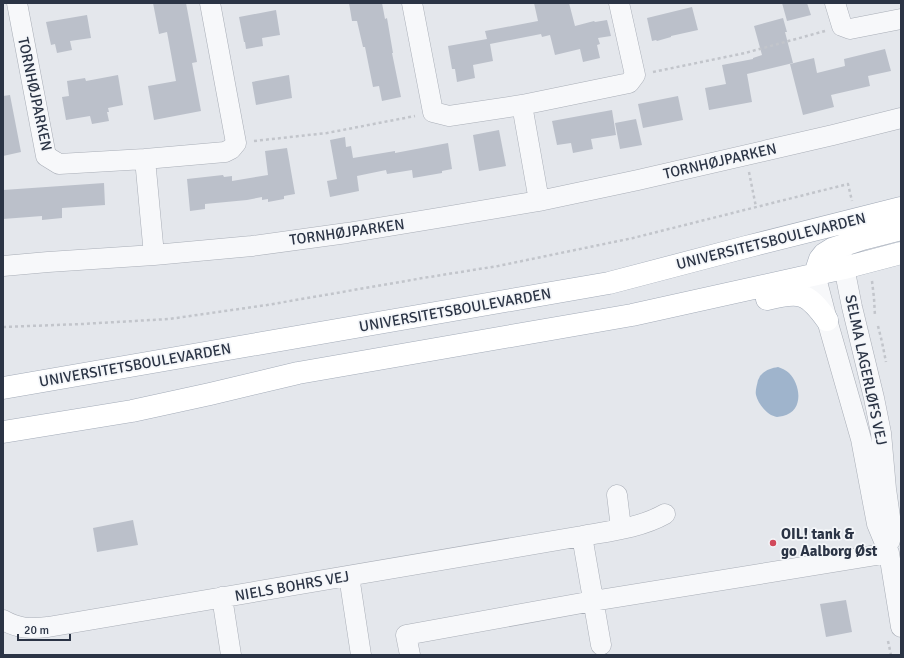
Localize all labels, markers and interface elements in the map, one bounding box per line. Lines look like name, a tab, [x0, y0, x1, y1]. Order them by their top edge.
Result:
street label: TORNHØJPARKEN	[14, 35, 56, 153]
street label: TORNHØJPARKEN	[662, 139, 778, 183]
street label: UNIVERSITETSBOULEVARDEN	[674, 209, 868, 273]
street label: TORNHØJPARKEN	[288, 215, 406, 249]
street label: UNIVERSITETSBOULEVARDEN	[358, 284, 552, 336]
street label: SELMA LAGERLØFS VEJ	[841, 293, 891, 447]
street label: UNIVERSITETSBOULEVARDEN	[38, 339, 232, 391]
place label: OIL! tank & go Aalborg Øst	[781, 525, 878, 560]
marker: OIL! tank & go Aalborg Øst	[768, 538, 778, 548]
street label: NIELS BOHRS VEJ	[233, 567, 351, 605]
scale bar	[18, 616, 70, 642]
text: 20 m	[24, 623, 49, 638]

